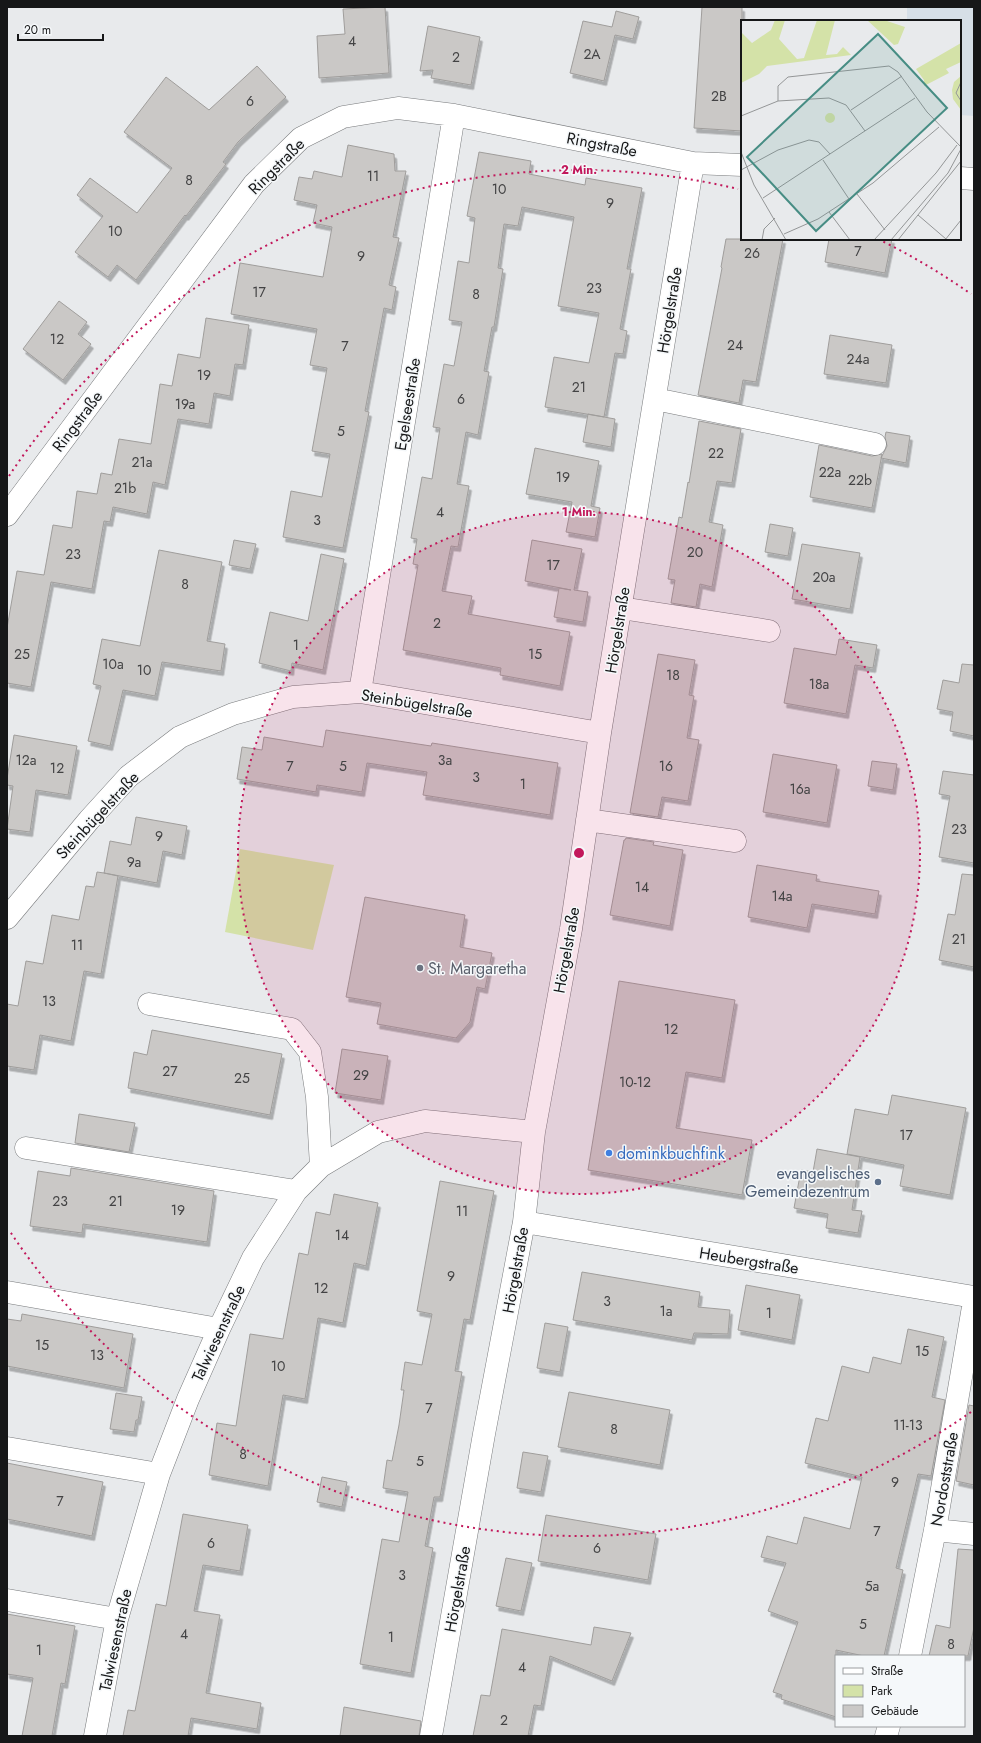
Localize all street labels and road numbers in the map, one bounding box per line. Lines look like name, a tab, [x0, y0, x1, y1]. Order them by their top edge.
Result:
street label: Ringstraße	[565, 126, 639, 163]
street label: Ringstraße	[243, 133, 310, 200]
street label: Hörgelstraße	[651, 265, 688, 355]
street label: Egelseestraße	[389, 356, 426, 452]
street label: Ringstraße	[47, 386, 108, 457]
street label: Hörgelstraße	[599, 585, 636, 675]
street label: Steinbügelstraße	[359, 683, 474, 724]
street label: Steinbügelstraße	[51, 766, 144, 864]
street label: Hörgelstraße	[548, 905, 585, 995]
street label: Hörgelstraße	[497, 1225, 534, 1315]
street label: Heubergstraße	[697, 1241, 800, 1280]
street label: Talwiesenstraße	[186, 1281, 251, 1385]
street label: Nordoststraße	[925, 1430, 964, 1528]
street label: Hörgelstraße	[439, 1544, 476, 1634]
street label: Talwiesenstraße	[93, 1587, 138, 1694]

